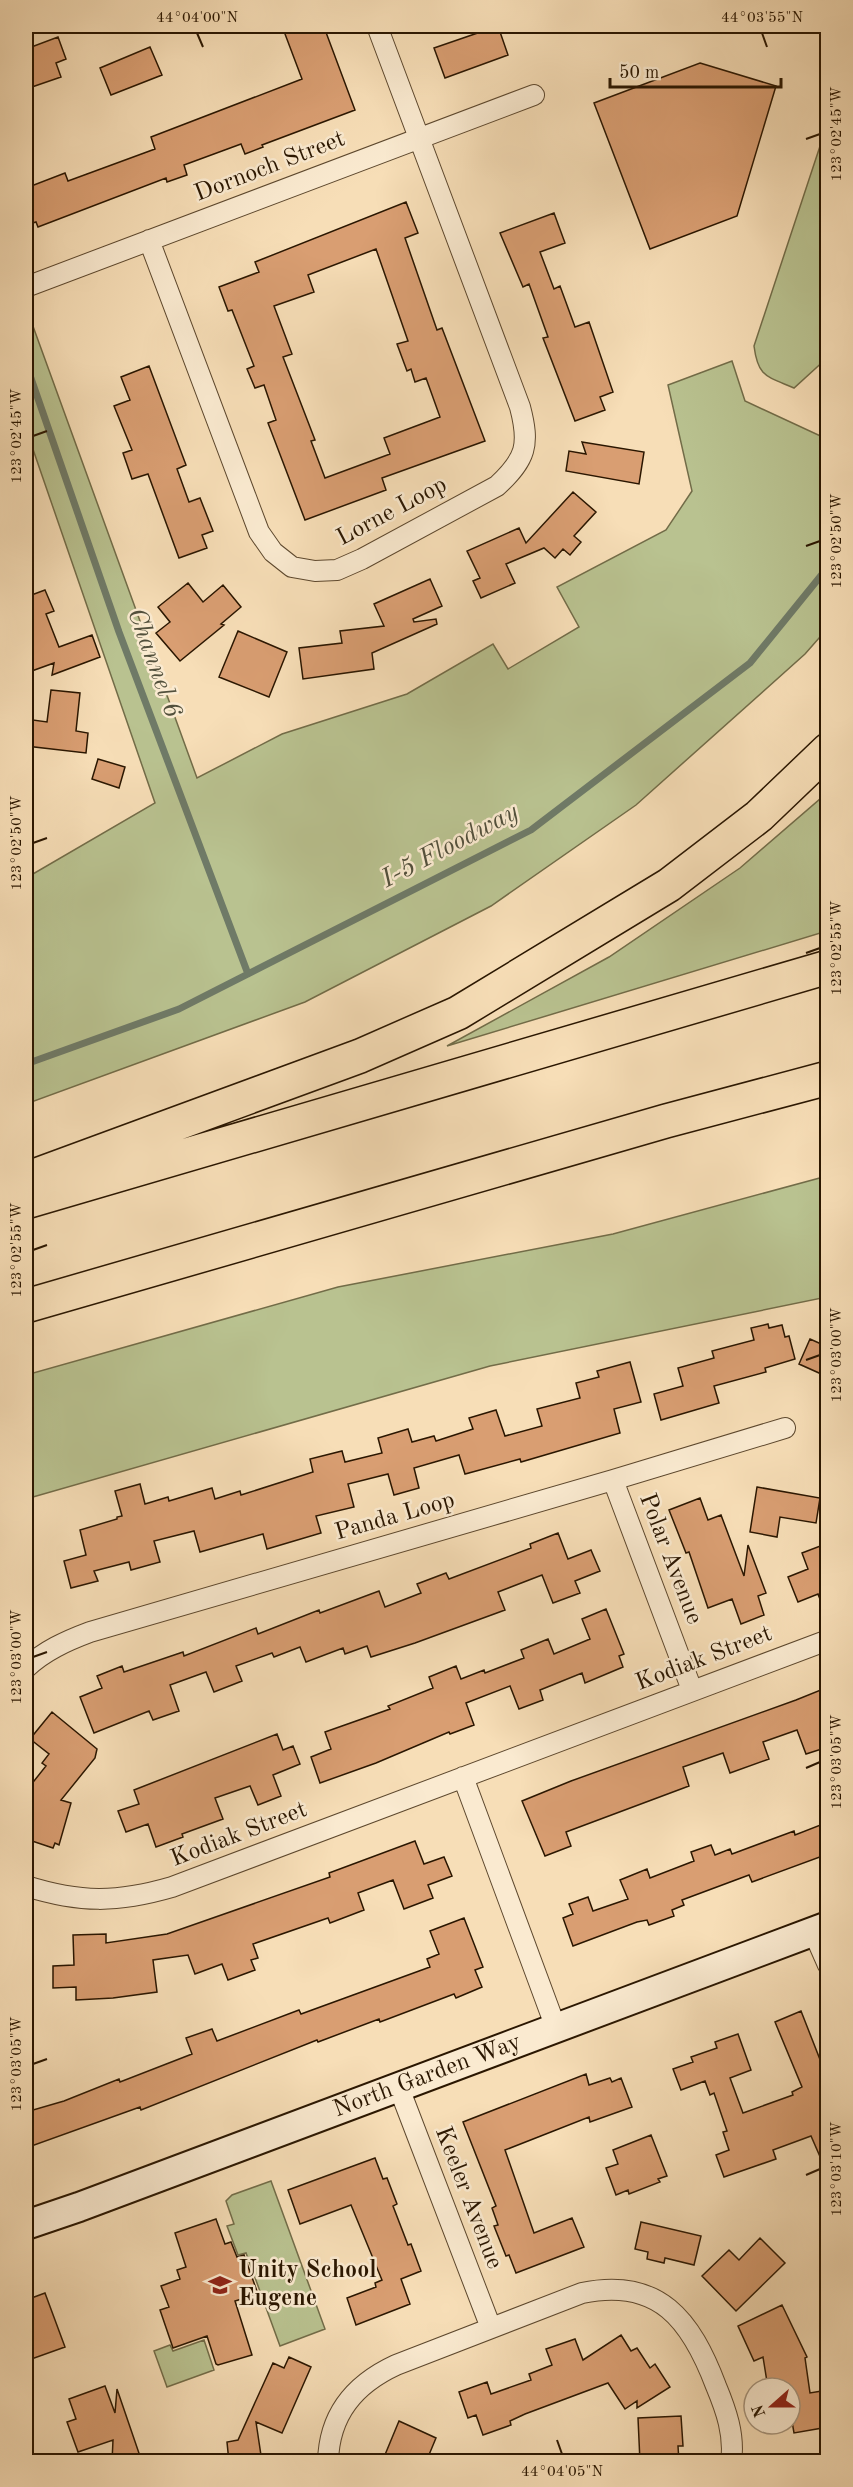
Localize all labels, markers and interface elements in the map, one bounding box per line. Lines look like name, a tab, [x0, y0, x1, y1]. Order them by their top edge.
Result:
text: 44°04'00"N	[156, 11, 238, 26]
text: 44°03'55"N	[721, 11, 803, 26]
scale bar	[610, 51, 781, 89]
text: 50 m	[619, 64, 659, 82]
text: 123°02'45"W	[830, 86, 845, 182]
street label: Dornoch Street	[191, 127, 349, 207]
text: 123°02'45"W	[10, 388, 25, 484]
street label: Lorne Loop	[333, 473, 451, 551]
text: 123°02'50"W	[830, 493, 845, 589]
water label: Channel 6	[122, 605, 186, 721]
text: 123°02'50"W	[10, 795, 25, 891]
water label: I-5 Floodway	[376, 799, 523, 893]
text: 123°02'55"W	[830, 900, 845, 996]
text: 123°02'55"W	[10, 1202, 25, 1298]
text: 123°03'00"W	[830, 1307, 845, 1403]
street label: Panda Loop	[332, 1488, 458, 1546]
street label: Polar Avenue	[634, 1490, 706, 1628]
text: 123°03'00"W	[10, 1609, 25, 1705]
street label: Kodiak Street	[633, 1622, 775, 1696]
text: 123°03'05"W	[830, 1714, 845, 1810]
street label: Kodiak Street	[168, 1798, 310, 1872]
text: 123°03'05"W	[10, 2016, 25, 2112]
street label: North Garden Way	[330, 2030, 525, 2122]
text: 123°03'10"W	[830, 2121, 845, 2217]
street label: Keeler Avenue	[430, 2123, 506, 2273]
place label: Unity School Eugene	[238, 2259, 377, 2311]
school or university icon: Unity School Eugene	[207, 2272, 233, 2298]
north arrow	[742, 2376, 802, 2436]
text: N	[750, 2401, 770, 2419]
text: 44°04'05"N	[521, 2465, 603, 2480]

